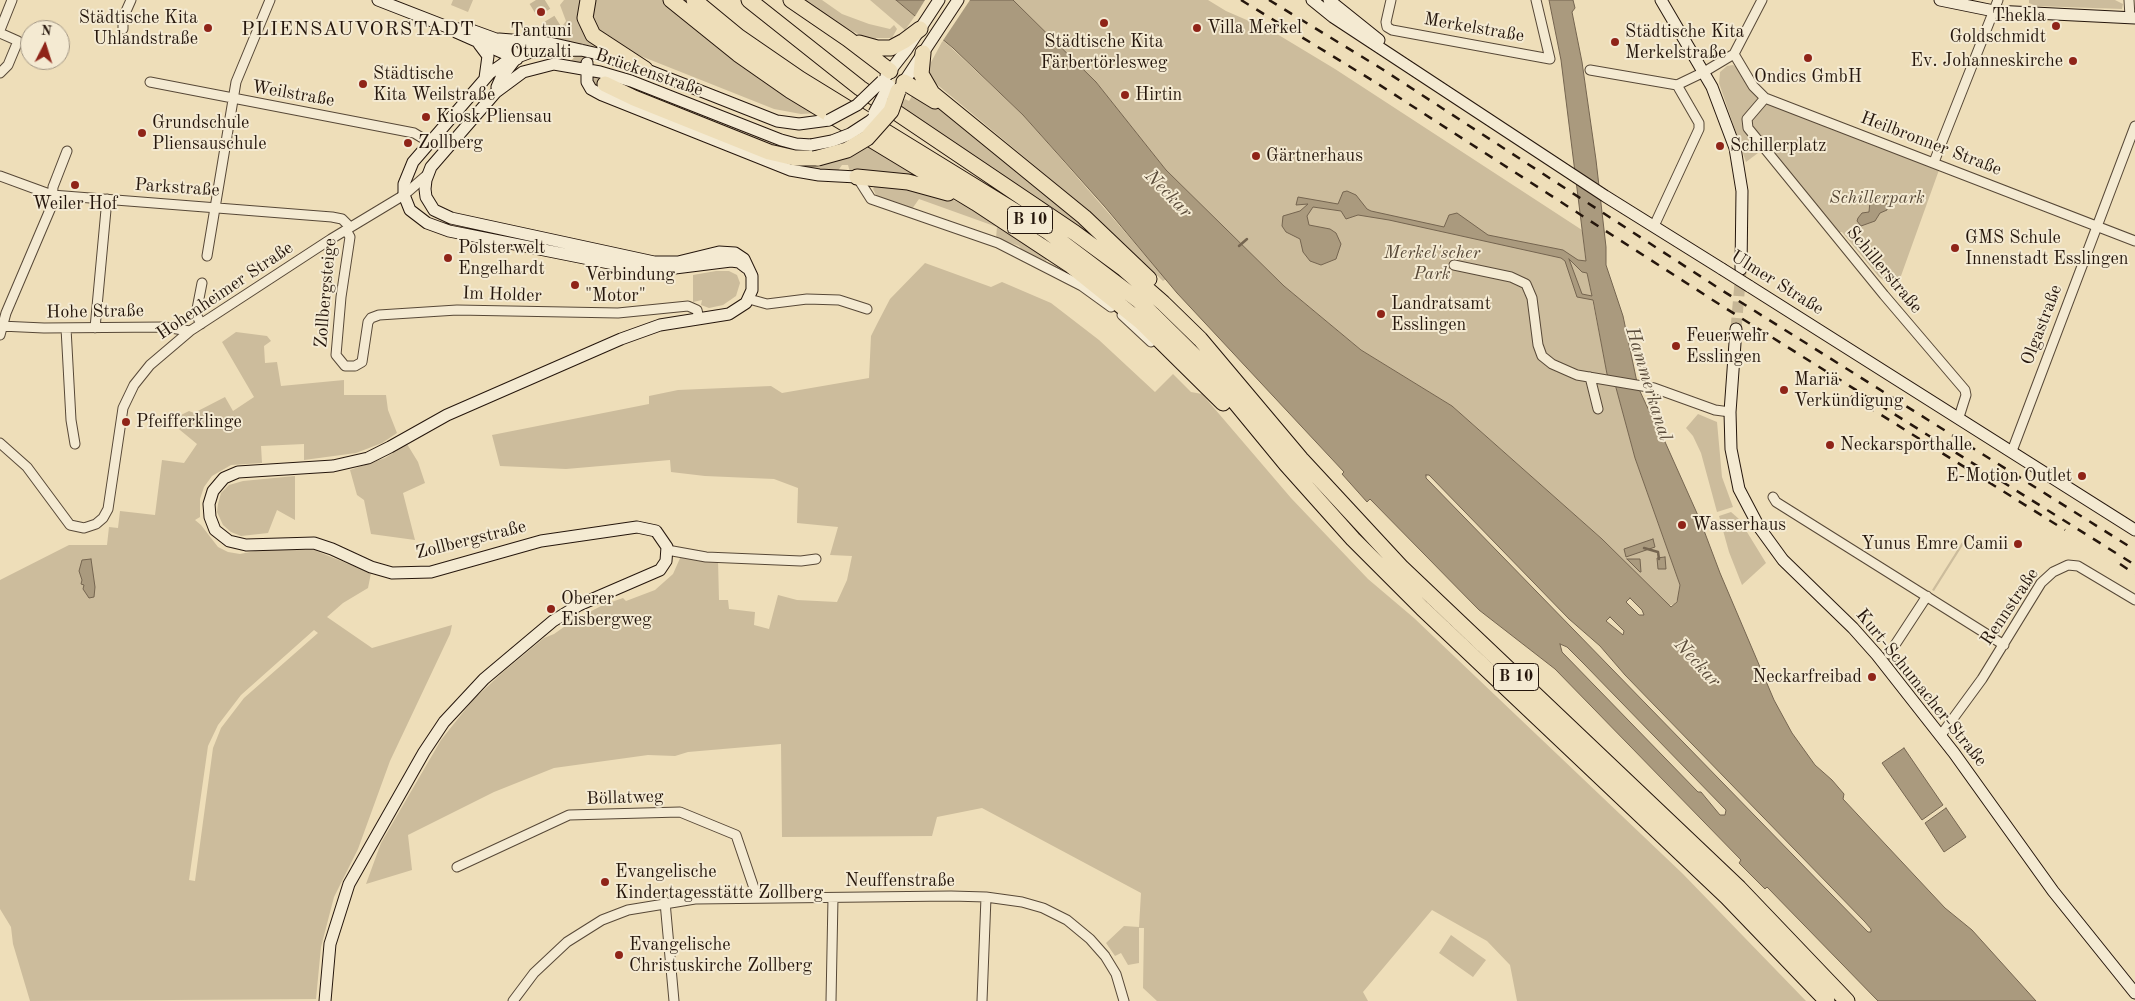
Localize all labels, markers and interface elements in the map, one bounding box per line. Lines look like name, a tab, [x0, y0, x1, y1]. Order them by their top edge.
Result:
place label: Thekla Goldschmidt	[1950, 5, 2046, 48]
marker: Tantuni Otuzalti	[535, 6, 547, 18]
place label: Städtische Kita Uhlandstraße	[79, 7, 198, 50]
street label: Merkelstraße	[1422, 9, 1526, 47]
marker: Städtische Kita Färbertörlesweg	[1098, 17, 1110, 29]
place label: Villa Merkel	[1207, 17, 1302, 39]
district label: PLIENSAUVORSTADT	[239, 18, 477, 42]
north arrow	[20, 20, 70, 70]
place label: Tantuni Otuzalti	[510, 20, 572, 62]
marker: Thekla Goldschmidt	[2050, 20, 2062, 32]
place label: Städtische Kita Merkelstraße	[1625, 21, 1744, 64]
marker: Städtische Kita Uhlandstraße	[202, 22, 214, 34]
marker: Villa Merkel	[1191, 22, 1203, 34]
text: N	[40, 24, 52, 38]
place label: Städtische Kita Färbertörlesweg	[1040, 31, 1168, 74]
marker: Städtische Kita Merkelstraße	[1609, 36, 1621, 48]
street label: Brückenstraße	[592, 44, 706, 102]
place label: Ev. Johanneskirche	[1911, 50, 2063, 72]
marker: Ondics GmbH	[1802, 52, 1814, 64]
marker: Ev. Johanneskirche	[2067, 55, 2079, 67]
place label: Städtische Kita Weilstraße	[373, 63, 495, 106]
place label: Ondics GmbH	[1754, 66, 1862, 88]
street label: Weilstraße	[250, 76, 336, 112]
marker: Städtische Kita Weilstraße	[357, 78, 369, 90]
place label: Hirtin	[1135, 84, 1182, 106]
marker: Hirtin	[1119, 89, 1131, 101]
place label: Kiosk Pliensau	[436, 106, 552, 128]
street label: Heilbronner Straße	[1857, 107, 2005, 181]
marker: Kiosk Pliensau	[420, 111, 432, 123]
place label: Grundschule Pliensauschule	[152, 112, 266, 154]
marker: Grundschule Pliensauschule	[136, 127, 148, 139]
place label: Zollberg	[418, 132, 483, 154]
place label: Schillerplatz	[1730, 135, 1826, 157]
marker: Zollberg	[402, 137, 414, 149]
marker: Schillerplatz	[1714, 140, 1726, 152]
place label: Gärtnerhaus	[1266, 145, 1363, 167]
marker: Gärtnerhaus	[1250, 150, 1262, 162]
water label: Neckar	[1139, 165, 1197, 223]
street label: Parkstraße	[134, 174, 220, 202]
marker: Weiler Hof	[69, 179, 81, 191]
park label: Schillerpark	[1829, 187, 1925, 209]
place label: Weiler Hof	[32, 193, 118, 215]
road number: B 10	[1008, 206, 1052, 234]
street label: Schillerstraße	[1841, 222, 1927, 318]
place label: GMS Schule Innenstadt Esslingen	[1965, 227, 2128, 270]
street label: Hohenheimer Straße	[153, 237, 297, 345]
street label: Zollbergsteige	[310, 237, 342, 349]
place label: Polsterwelt Engelhardt	[458, 237, 545, 280]
park label: Merkel'scher Park	[1384, 242, 1480, 284]
marker: GMS Schule Innenstadt Esslingen	[1949, 242, 1961, 254]
street label: Ulmer Straße	[1727, 246, 1827, 320]
marker: Polsterwelt Engelhardt	[442, 252, 454, 264]
place label: Verbindung "Motor"	[585, 264, 675, 306]
marker: Verbindung "Motor"	[569, 279, 581, 291]
street label: Olgastraße	[2017, 282, 2067, 368]
street label: Im Holder	[462, 283, 542, 307]
place label: Landratsamt Esslingen	[1391, 293, 1491, 336]
street label: Hohe Straße	[46, 300, 144, 324]
marker: Landratsamt Esslingen	[1375, 308, 1387, 320]
water label: Hammerkanal	[1620, 324, 1676, 444]
place label: Feuerwehr Esslingen	[1686, 325, 1769, 368]
marker: Feuerwehr Esslingen	[1670, 340, 1682, 352]
place label: Mariä Verkündigung	[1794, 369, 1904, 412]
marker: Mariä Verkündigung	[1778, 384, 1790, 396]
place label: Pfeifferklinge	[136, 411, 242, 433]
marker: Pfeifferklinge	[120, 416, 132, 428]
place label: Neckarsporthalle	[1840, 434, 1972, 456]
marker: Neckarsporthalle	[1824, 439, 1836, 451]
place label: E-Motion Outlet	[1946, 465, 2072, 487]
marker: E-Motion Outlet	[2076, 470, 2088, 482]
place label: Wasserhaus	[1692, 514, 1786, 536]
street label: Zollbergstraße	[414, 516, 528, 564]
marker: Wasserhaus	[1676, 519, 1688, 531]
place label: Yunus Emre Camii	[1861, 533, 2008, 555]
marker: Yunus Emre Camii	[2012, 538, 2024, 550]
street label: Rennstraße	[1976, 564, 2044, 650]
place label: Oberer Eisbergweg	[561, 588, 652, 630]
marker: Oberer Eisbergweg	[545, 603, 557, 615]
street label: Kurt-Schumacher-Straße	[1851, 605, 1991, 771]
water label: Neckar	[1669, 634, 1725, 692]
road number: B 10	[1494, 664, 1538, 690]
place label: Neckarfreibad	[1752, 666, 1862, 688]
marker: Neckarfreibad	[1866, 671, 1878, 683]
street label: Böllatweg	[586, 786, 664, 810]
place label: Evangelische Kindertagesstätte Zollberg	[615, 861, 823, 904]
street label: Neuffenstraße	[845, 870, 955, 892]
marker: Evangelische Kindertagesstätte Zollberg	[599, 876, 611, 888]
place label: Evangelische Christuskirche Zollberg	[629, 934, 812, 976]
marker: Evangelische Christuskirche Zollberg	[613, 949, 625, 961]

